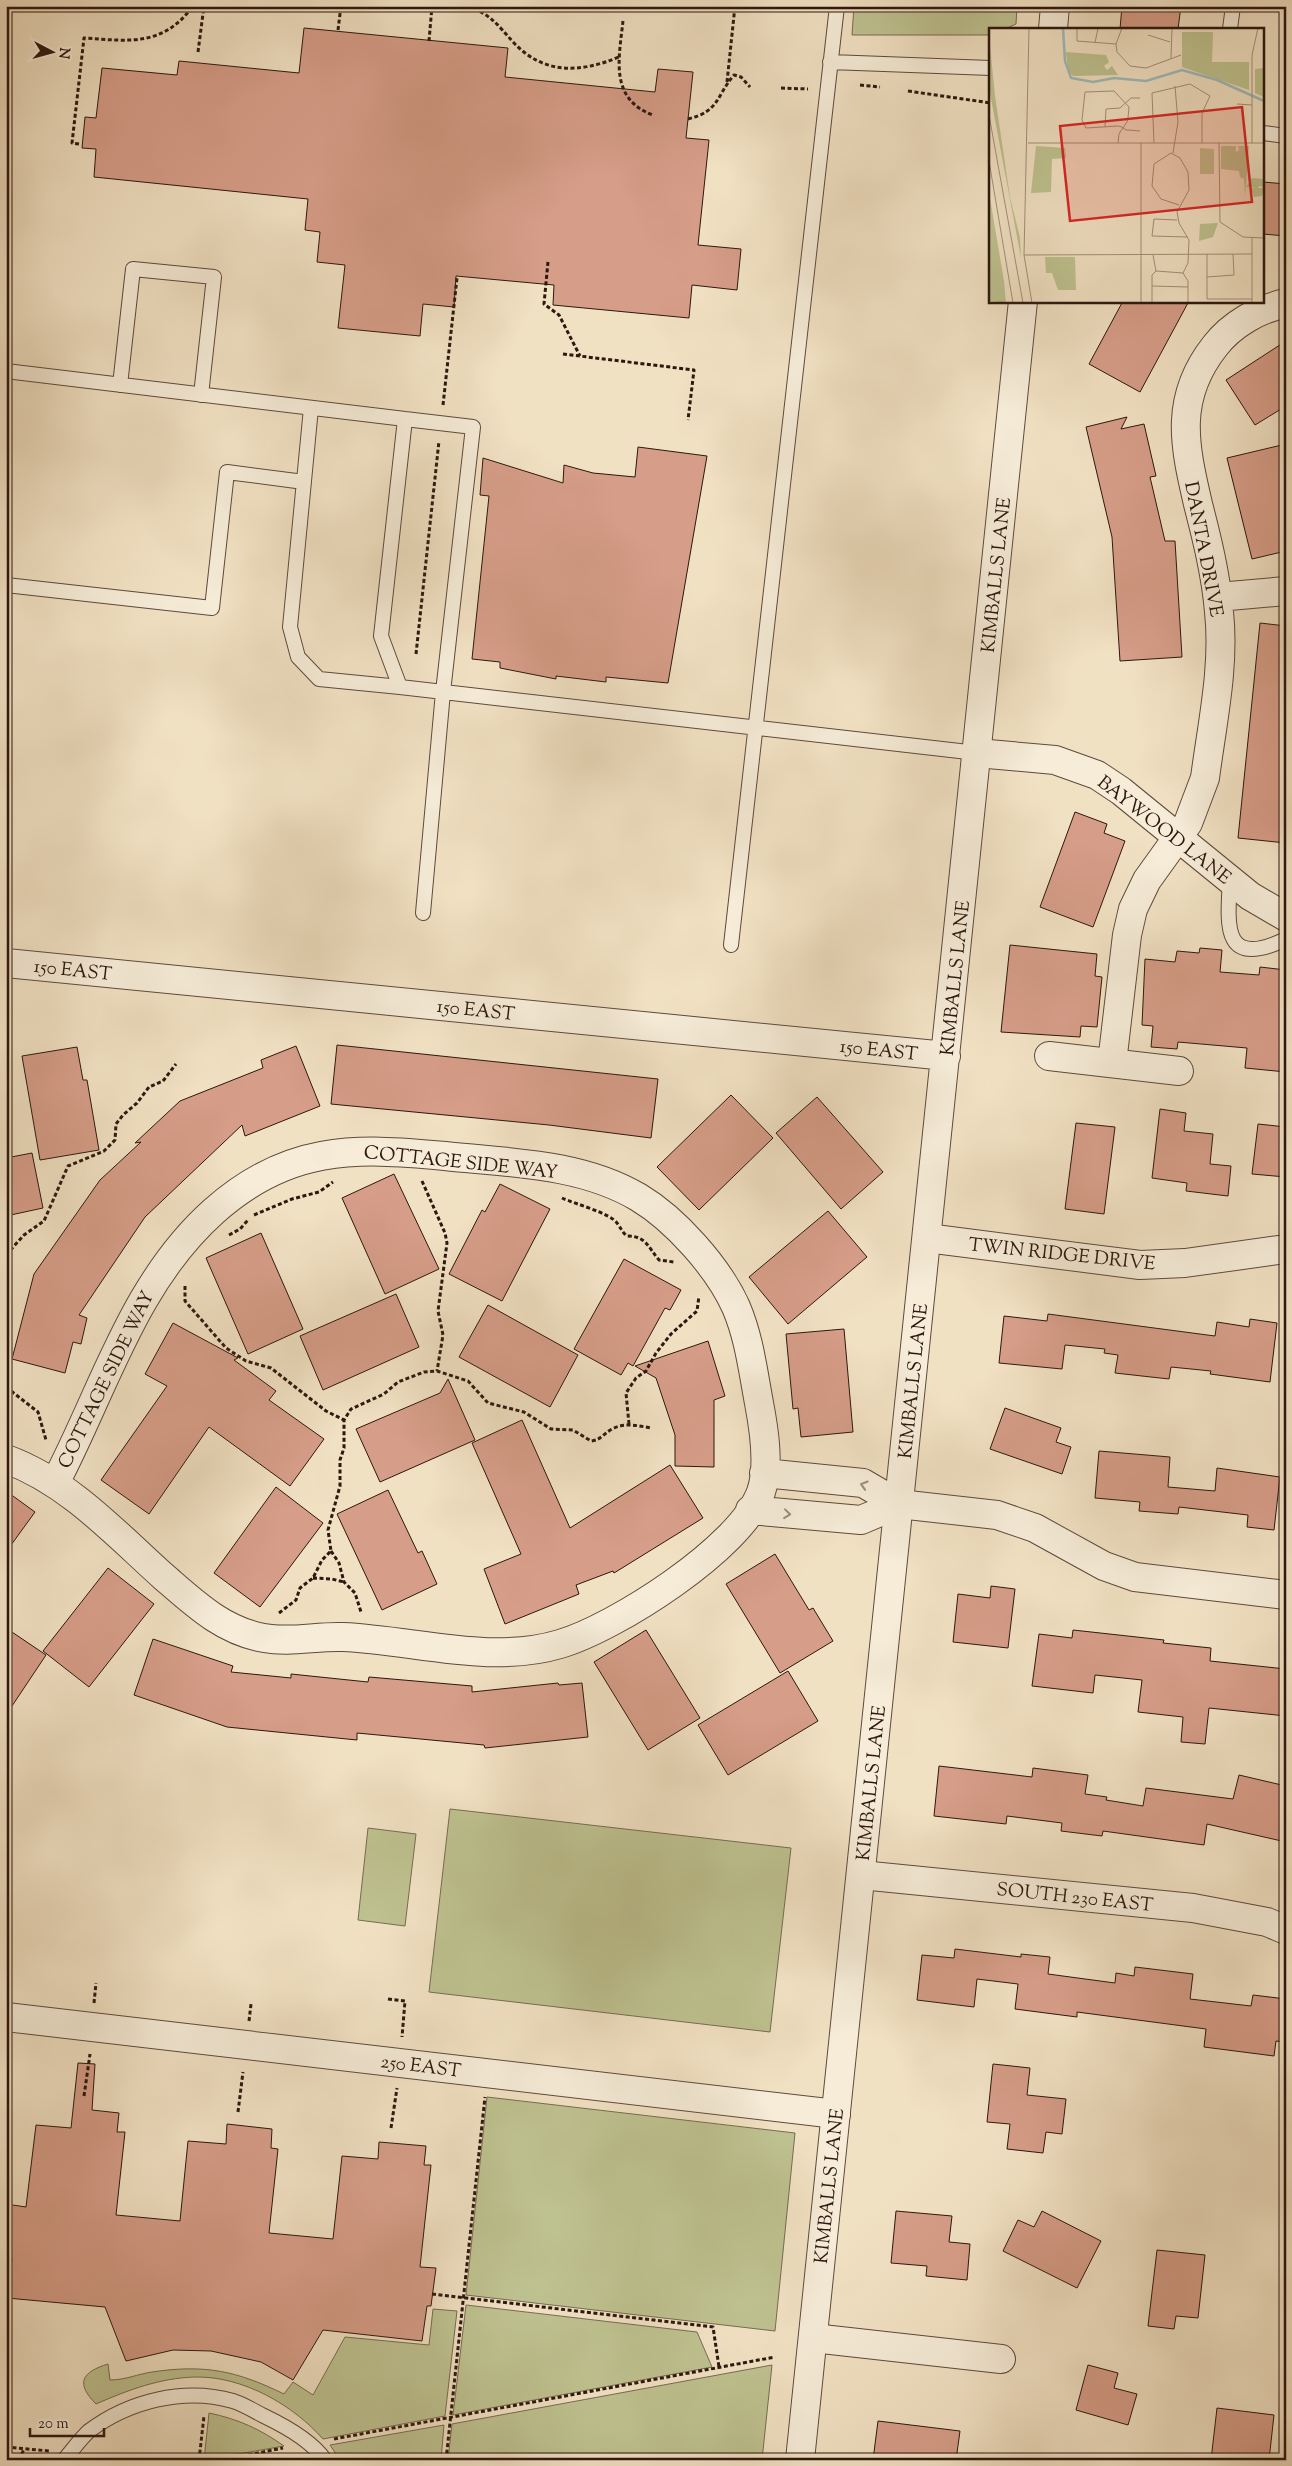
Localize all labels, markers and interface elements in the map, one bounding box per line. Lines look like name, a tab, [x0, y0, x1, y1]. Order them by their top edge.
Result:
north arrow	[28, 28, 78, 78]
inset map	[989, 28, 1264, 302]
text: N	[52, 47, 73, 60]
street label: DANTA DRIVE	[1176, 479, 1229, 620]
street label: KIMBALLS LANE	[976, 496, 1019, 654]
street label: BAYWOOD LANE	[1091, 770, 1237, 892]
street label: KIMBALLS LANE	[935, 899, 978, 1057]
street label: 150 EAST	[32, 954, 113, 989]
street label: 150 EAST	[435, 994, 516, 1029]
street label: 150 EAST	[838, 1034, 919, 1069]
street label: COTTAGE SIDE WAY	[362, 1140, 560, 1187]
street label: TWIN RIDGE DRIVE	[967, 1232, 1157, 1279]
street label: COTTAGE SIDE WAY	[52, 1286, 162, 1474]
street label: KIMBALLS LANE	[893, 1302, 936, 1460]
one-way arrow	[860, 1480, 868, 1490]
one-way arrow	[784, 1508, 792, 1519]
street label: KIMBALLS LANE	[851, 1704, 894, 1862]
street label: SOUTH 230 EAST	[995, 1877, 1154, 1920]
street label: 250 EAST	[379, 2049, 462, 2086]
street label: KIMBALLS LANE	[809, 2107, 852, 2265]
scale bar	[30, 2406, 104, 2438]
text: 20 m	[38, 2414, 69, 2435]

